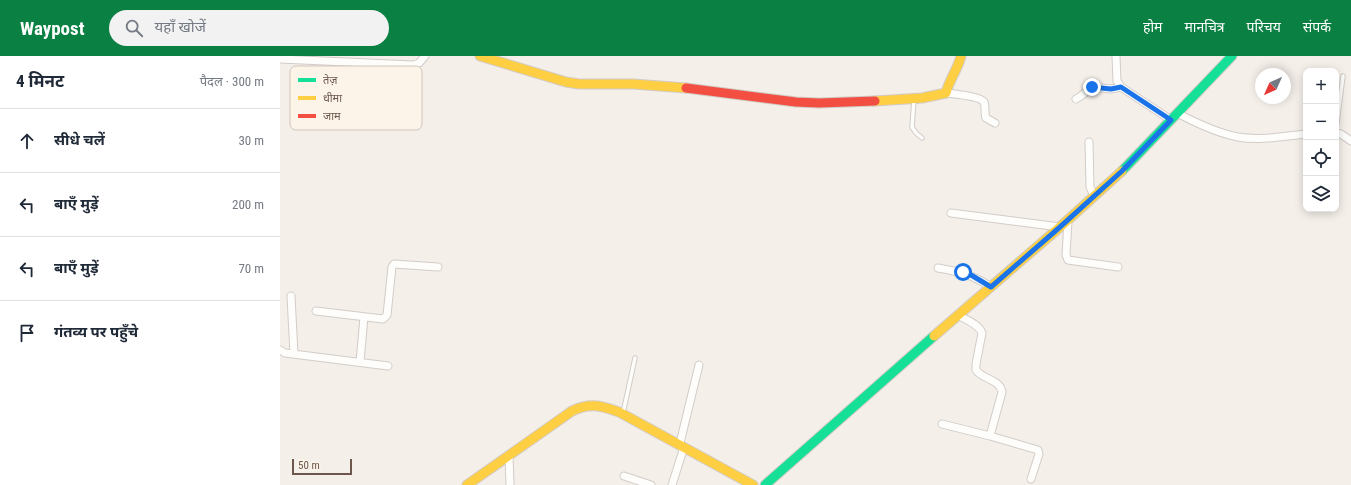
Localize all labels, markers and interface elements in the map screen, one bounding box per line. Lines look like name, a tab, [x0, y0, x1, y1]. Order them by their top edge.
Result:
search box	[109, 10, 389, 46]
text: Waypost	[20, 17, 85, 40]
icon: search	[123, 17, 145, 39]
text: यहाँ खोजें	[155, 18, 206, 36]
text: होम	[1143, 19, 1162, 35]
text: मानचित्र	[1184, 19, 1225, 35]
text: परिचय	[1247, 19, 1281, 35]
text: संपर्क	[1303, 19, 1331, 35]
legend	[290, 66, 422, 130]
north arrow	[1255, 68, 1291, 104]
map controls	[1303, 68, 1339, 212]
button: +	[1303, 68, 1339, 104]
text: 4 मिनट	[16, 71, 64, 91]
text: पैदल · 300 m	[200, 74, 264, 89]
text: तेज़	[323, 74, 338, 87]
route end	[1083, 78, 1101, 96]
text: धीमा	[323, 92, 342, 105]
button: −	[1303, 104, 1339, 140]
text: जाम	[323, 110, 341, 123]
icon: ahead	[16, 130, 38, 152]
text: सीधे चलें	[54, 131, 105, 149]
text: 30 m	[238, 133, 264, 148]
button: locate	[1303, 140, 1339, 176]
button: layers	[1303, 176, 1339, 212]
icon: left	[16, 194, 38, 216]
text: बाएँ मुड़ें	[54, 195, 99, 213]
text: 200 m	[232, 197, 264, 212]
icon: left	[16, 258, 38, 280]
text: बाएँ मुड़ें	[54, 259, 99, 277]
text: 70 m	[238, 261, 264, 276]
route start	[954, 263, 972, 281]
icon: arrive	[16, 322, 38, 344]
text: गंतव्य पर पहुँचे	[54, 323, 138, 341]
scale bar	[292, 457, 352, 476]
text: 50 m	[298, 459, 320, 472]

